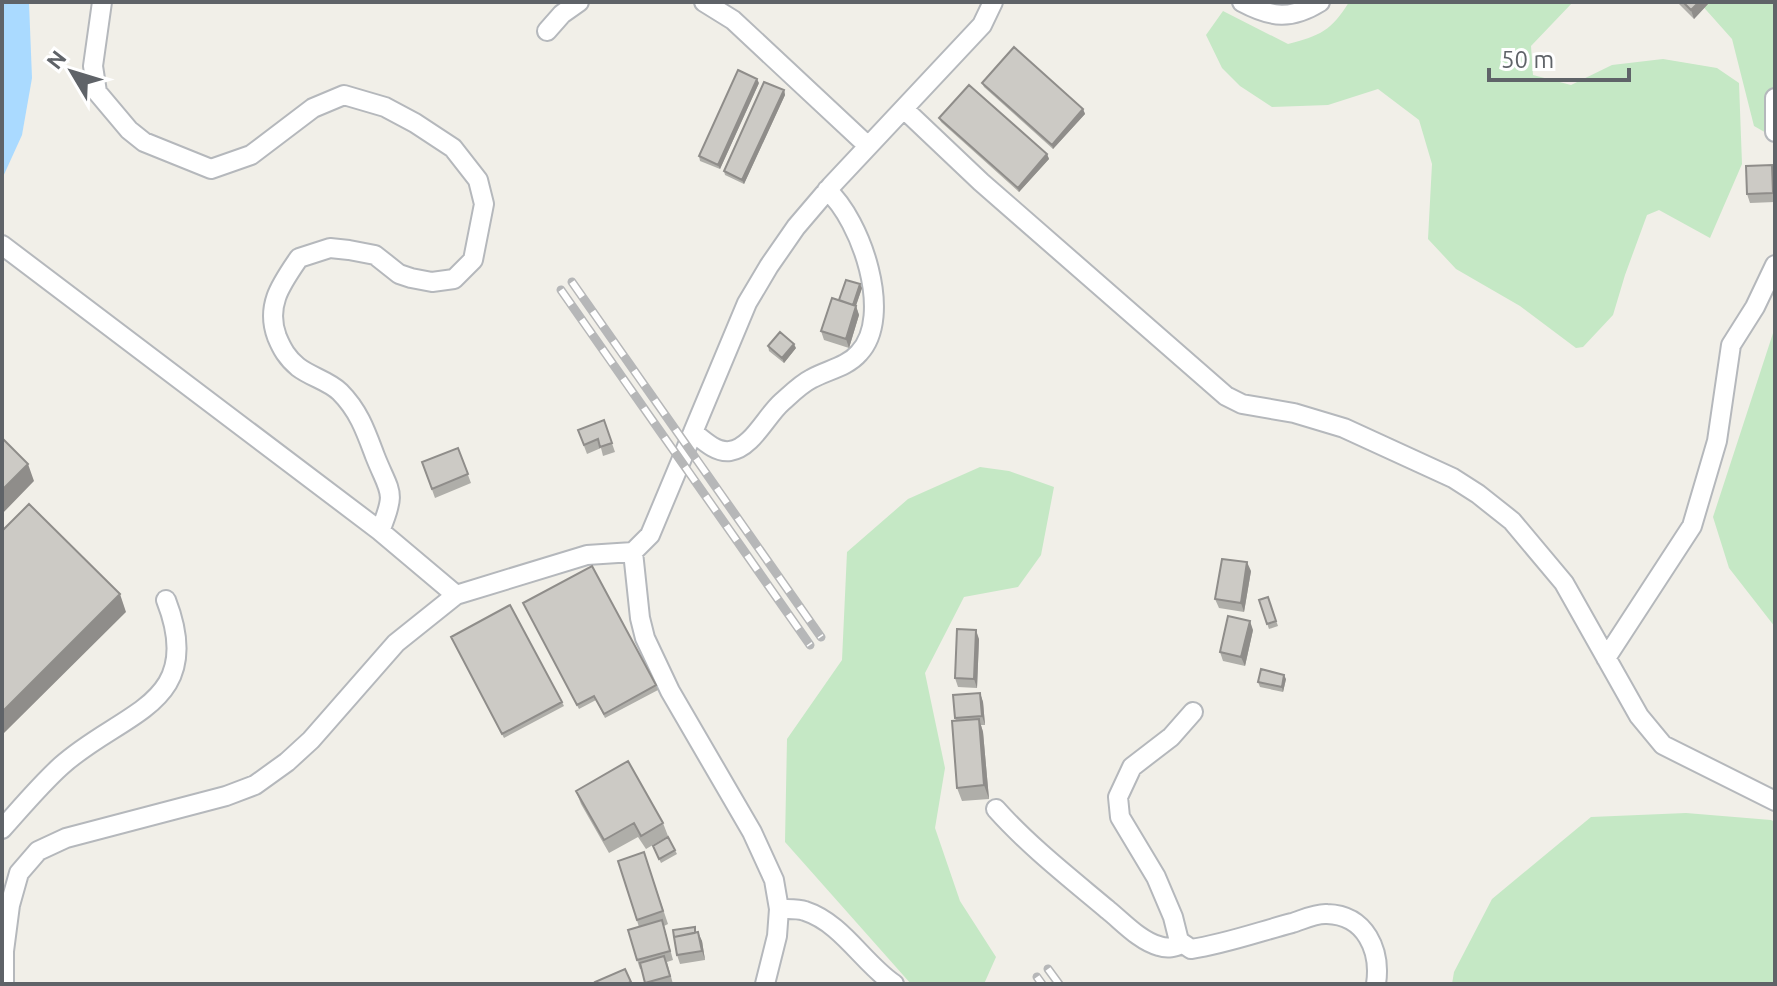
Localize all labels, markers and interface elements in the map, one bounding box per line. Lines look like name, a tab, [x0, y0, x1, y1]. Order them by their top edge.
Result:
north arrow	[32, 32, 112, 112]
scale bar	[1489, 32, 1629, 82]
text: N	[41, 45, 71, 74]
text: 50 m	[1501, 46, 1554, 73]

